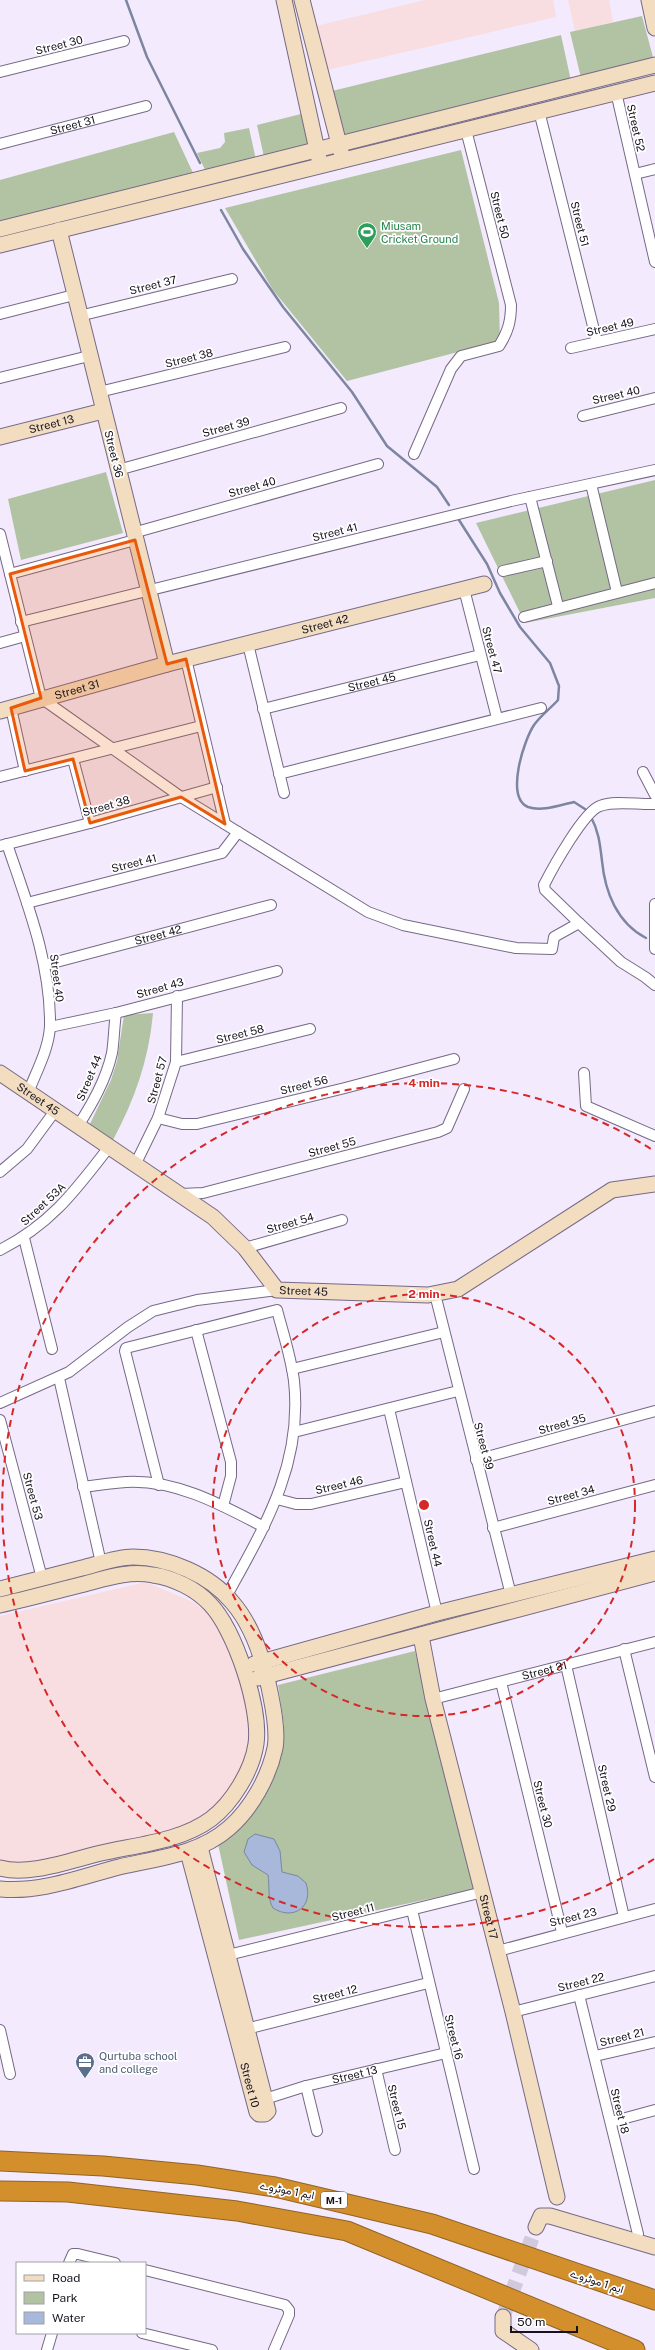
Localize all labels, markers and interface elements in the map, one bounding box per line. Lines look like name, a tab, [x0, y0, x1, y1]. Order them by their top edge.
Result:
street label: Street 30	[34, 33, 84, 57]
street label: Street 52	[625, 103, 647, 153]
street label: Street 31	[49, 113, 96, 137]
street label: Street 50	[488, 190, 512, 240]
street label: Street 51	[569, 200, 591, 248]
place label: Miusam Cricket Ground	[381, 220, 458, 245]
sports icon: Miusam Cricket Ground	[356, 221, 378, 249]
street label: Street 37	[128, 273, 178, 297]
street label: Street 49	[585, 316, 635, 338]
street label: Street 38	[164, 346, 214, 370]
street label: Street 40	[591, 384, 641, 406]
street label: Street 13	[27, 413, 75, 436]
street label: Street 39	[201, 415, 251, 439]
street label: Street 36	[102, 429, 126, 479]
street label: Street 40	[227, 474, 277, 499]
street label: Street 41	[311, 521, 359, 543]
street label: Street 42	[300, 612, 350, 636]
street label: Street 47	[480, 625, 504, 675]
street label: Street 45	[347, 670, 397, 694]
street label: Street 31	[53, 677, 101, 701]
street label: Street 38	[81, 794, 131, 818]
street label: Street 41	[110, 852, 158, 874]
street label: Street 42	[133, 923, 183, 947]
street label: Street 40	[48, 953, 66, 1003]
street label: Street 43	[135, 976, 185, 1000]
street label: Street 58	[215, 1022, 265, 1046]
street label: Street 44	[74, 1053, 104, 1103]
street label: Street 57	[145, 1055, 169, 1105]
street label: Street 56	[279, 1073, 329, 1097]
text: 4 min	[408, 1076, 440, 1090]
street label: Street 45	[15, 1080, 62, 1117]
street label: Street 55	[307, 1135, 357, 1159]
street label: Street 53A	[18, 1180, 68, 1228]
street label: Street 54	[265, 1210, 315, 1235]
street label: Street 45	[279, 1284, 328, 1298]
text: 2 min	[408, 1287, 440, 1301]
street label: Street 35	[537, 1412, 587, 1436]
street label: Street 39	[472, 1421, 496, 1471]
street label: Street 53	[21, 1471, 45, 1521]
street label: Street 46	[314, 1474, 364, 1496]
street label: Street 34	[546, 1483, 596, 1507]
centre of rings	[417, 1498, 431, 1512]
street label: Street 44	[422, 1518, 444, 1568]
street label: Street 31	[520, 1659, 568, 1682]
street label: Street 29	[596, 1763, 618, 1813]
street label: Street 30	[531, 1779, 555, 1829]
street label: Street 17	[477, 1893, 500, 1941]
street label: Street 11	[330, 1901, 376, 1923]
street label: Street 23	[548, 1905, 598, 1929]
street label: Street 22	[556, 1970, 606, 1994]
street label: Street 12	[311, 1983, 359, 2005]
street label: Street 16	[443, 2013, 465, 2061]
street label: Street 21	[598, 2026, 646, 2048]
place label: Qurtuba school and college	[99, 2050, 177, 2075]
office icon: Qurtuba school and college	[74, 2051, 96, 2079]
street label: Street 10	[238, 2061, 262, 2109]
street label: Street 13	[331, 2063, 379, 2086]
street label: Street 15	[386, 2083, 408, 2131]
street label: Street 18	[609, 2087, 631, 2135]
street label: ایم 1 موٹروے	[258, 2179, 315, 2203]
road number: M-1	[321, 2192, 347, 2208]
legend	[16, 2262, 146, 2334]
street label: ایم 1 موٹروے	[568, 2267, 625, 2297]
text: Road	[52, 2271, 80, 2285]
text: Park	[52, 2291, 78, 2305]
scale bar	[511, 2308, 577, 2334]
text: Water	[52, 2311, 86, 2325]
text: 50 m	[517, 2315, 545, 2329]

